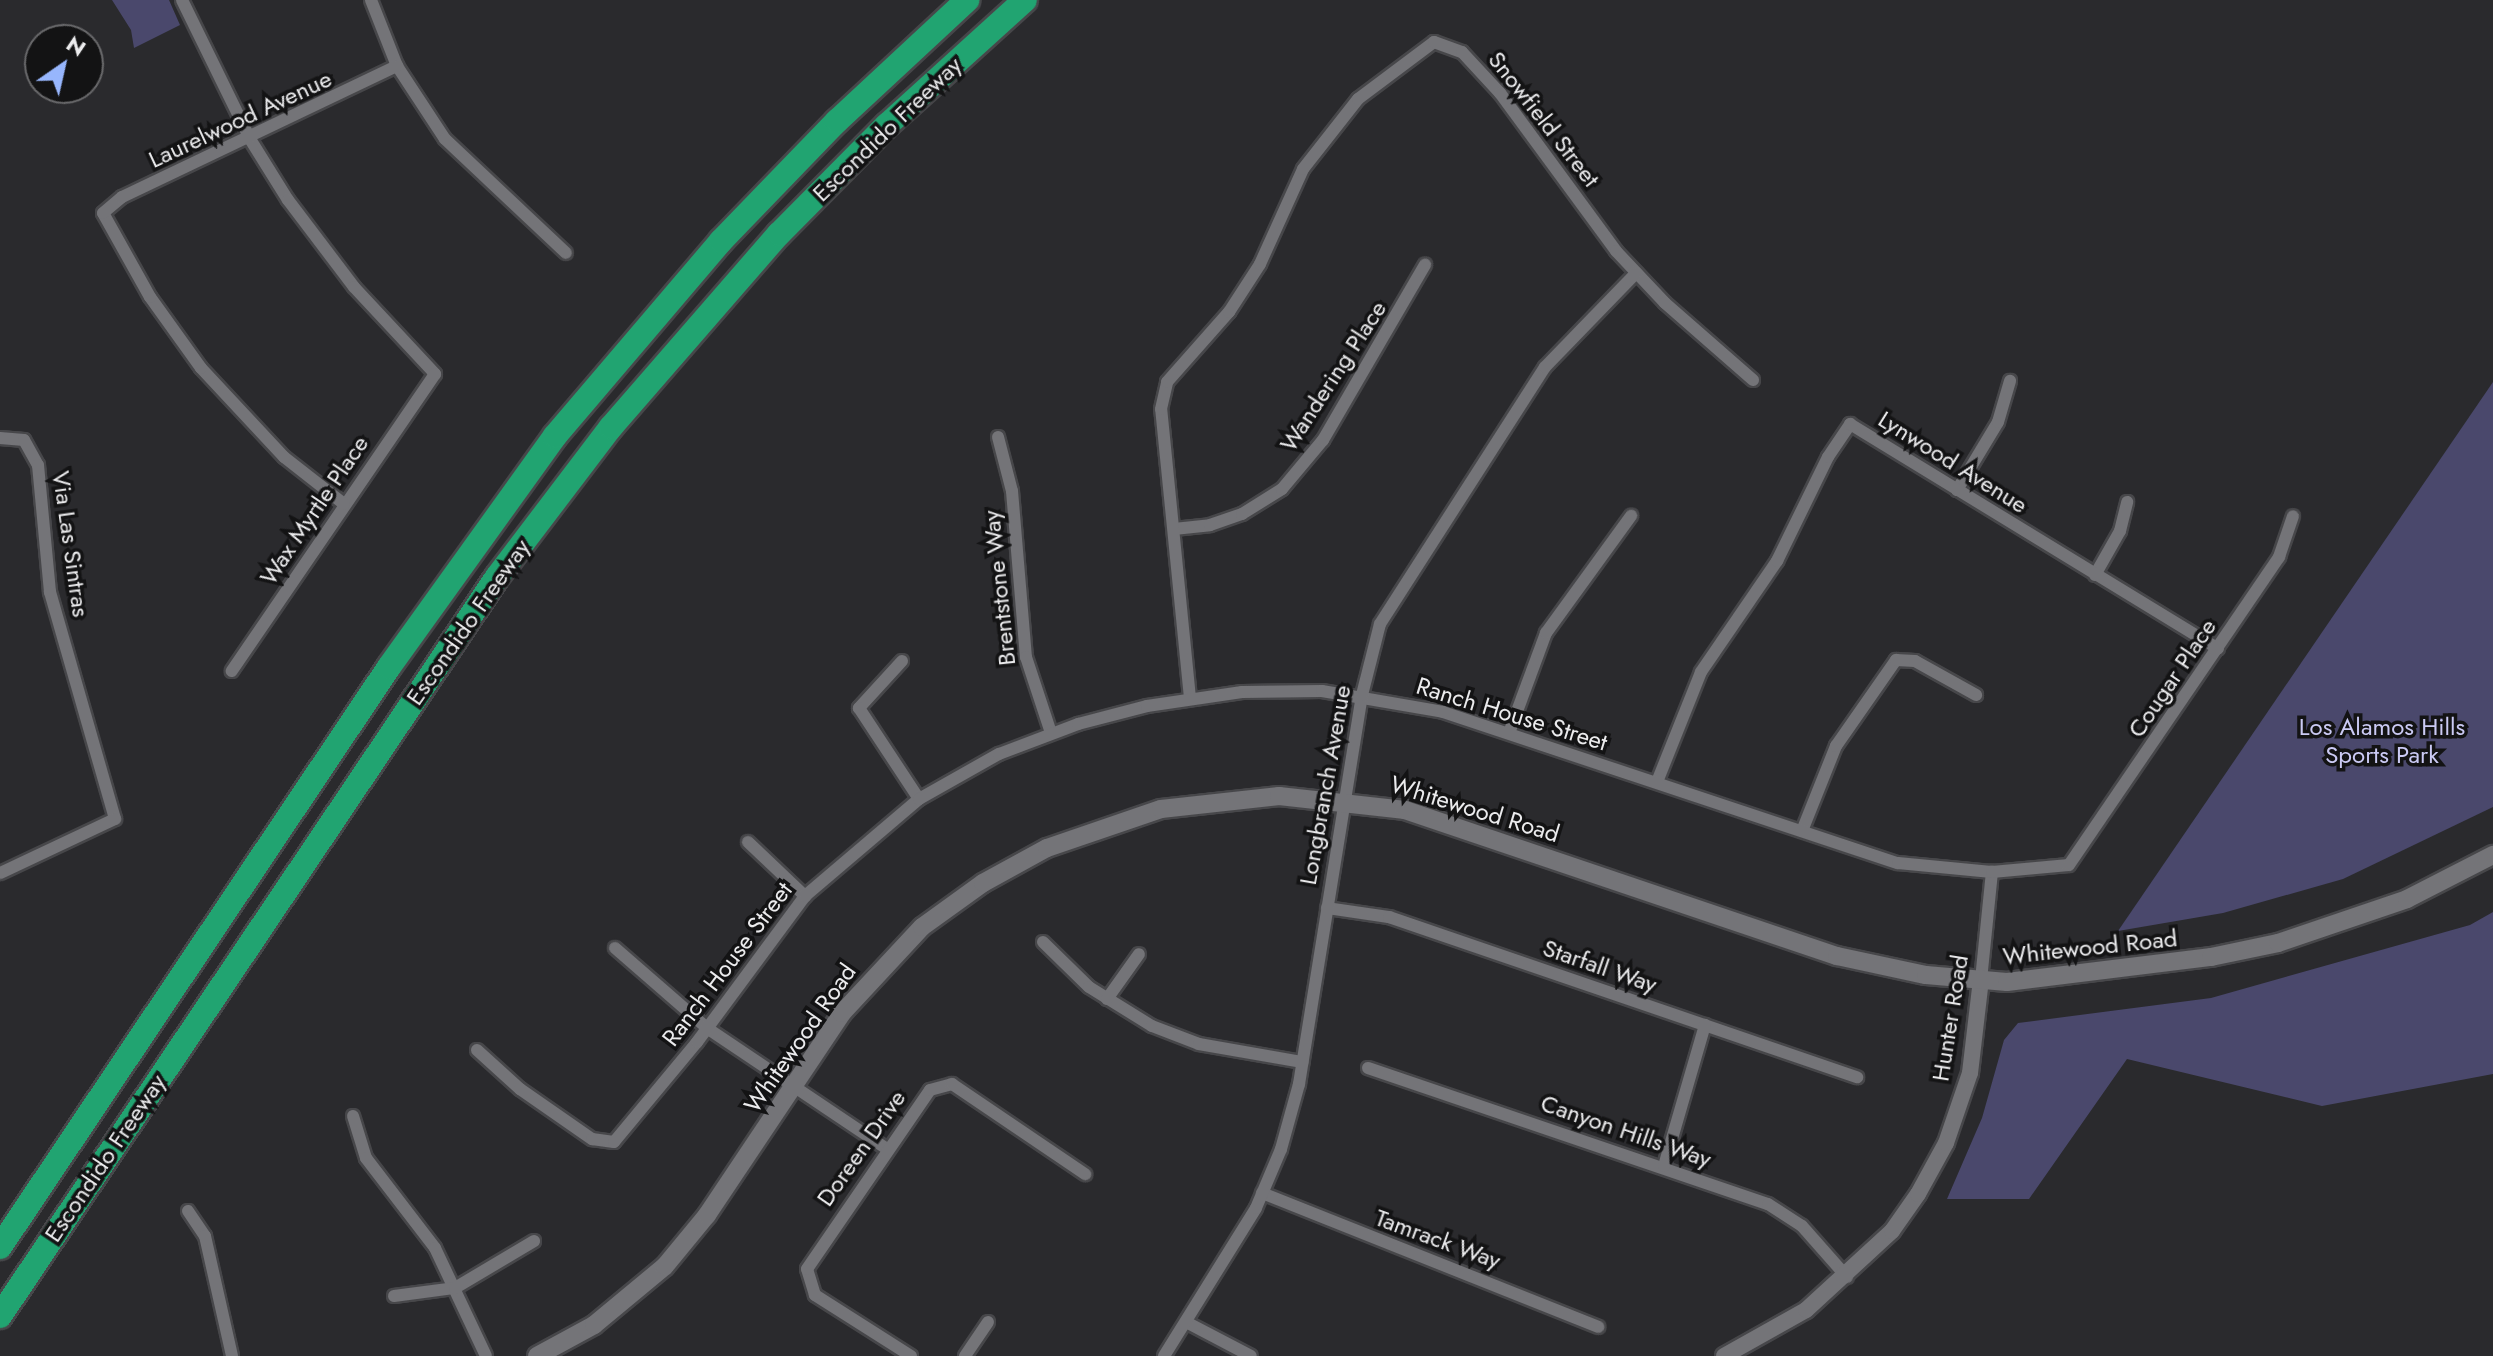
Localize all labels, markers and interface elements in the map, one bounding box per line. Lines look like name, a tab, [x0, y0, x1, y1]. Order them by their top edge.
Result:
north arrow	[24, 24, 104, 104]
text: N	[60, 28, 92, 64]
street label: Snowfield Street	[1482, 46, 1606, 192]
street label: Escondido Freeway	[806, 51, 968, 207]
street label: Laurelwood Avenue	[144, 64, 336, 174]
street label: Wandering Place	[1274, 295, 1392, 457]
street label: Lynwood Avenue	[1873, 405, 2033, 519]
street label: Wax Myrtle Place	[254, 430, 374, 590]
street label: Via Las Sintras	[46, 469, 96, 619]
street label: Brentstone Way	[977, 509, 1021, 667]
street label: Escondido Freeway	[400, 533, 536, 711]
street label: Cougar Place	[2122, 613, 2222, 743]
street label: Ranch House Street	[1413, 671, 1611, 757]
street label: Longbranch Avenue	[1293, 683, 1357, 887]
park label: Los Alamos Hills Sports Park	[2299, 713, 2465, 769]
street label: Whitewood Road	[1387, 770, 1563, 848]
street label: Ranch House Street	[656, 876, 798, 1052]
street label: Whitewood Road	[2001, 924, 2179, 970]
street label: Starfall Way	[1539, 933, 1661, 999]
street label: Hunter Road	[1926, 953, 1974, 1083]
street label: Whitewood Road	[738, 958, 862, 1118]
street label: Escondido Freeway	[38, 1069, 172, 1247]
street label: Doreen Drive	[810, 1084, 912, 1212]
street label: Canyon Hills Way	[1537, 1088, 1715, 1174]
street label: Tamrack Way	[1371, 1203, 1505, 1275]

